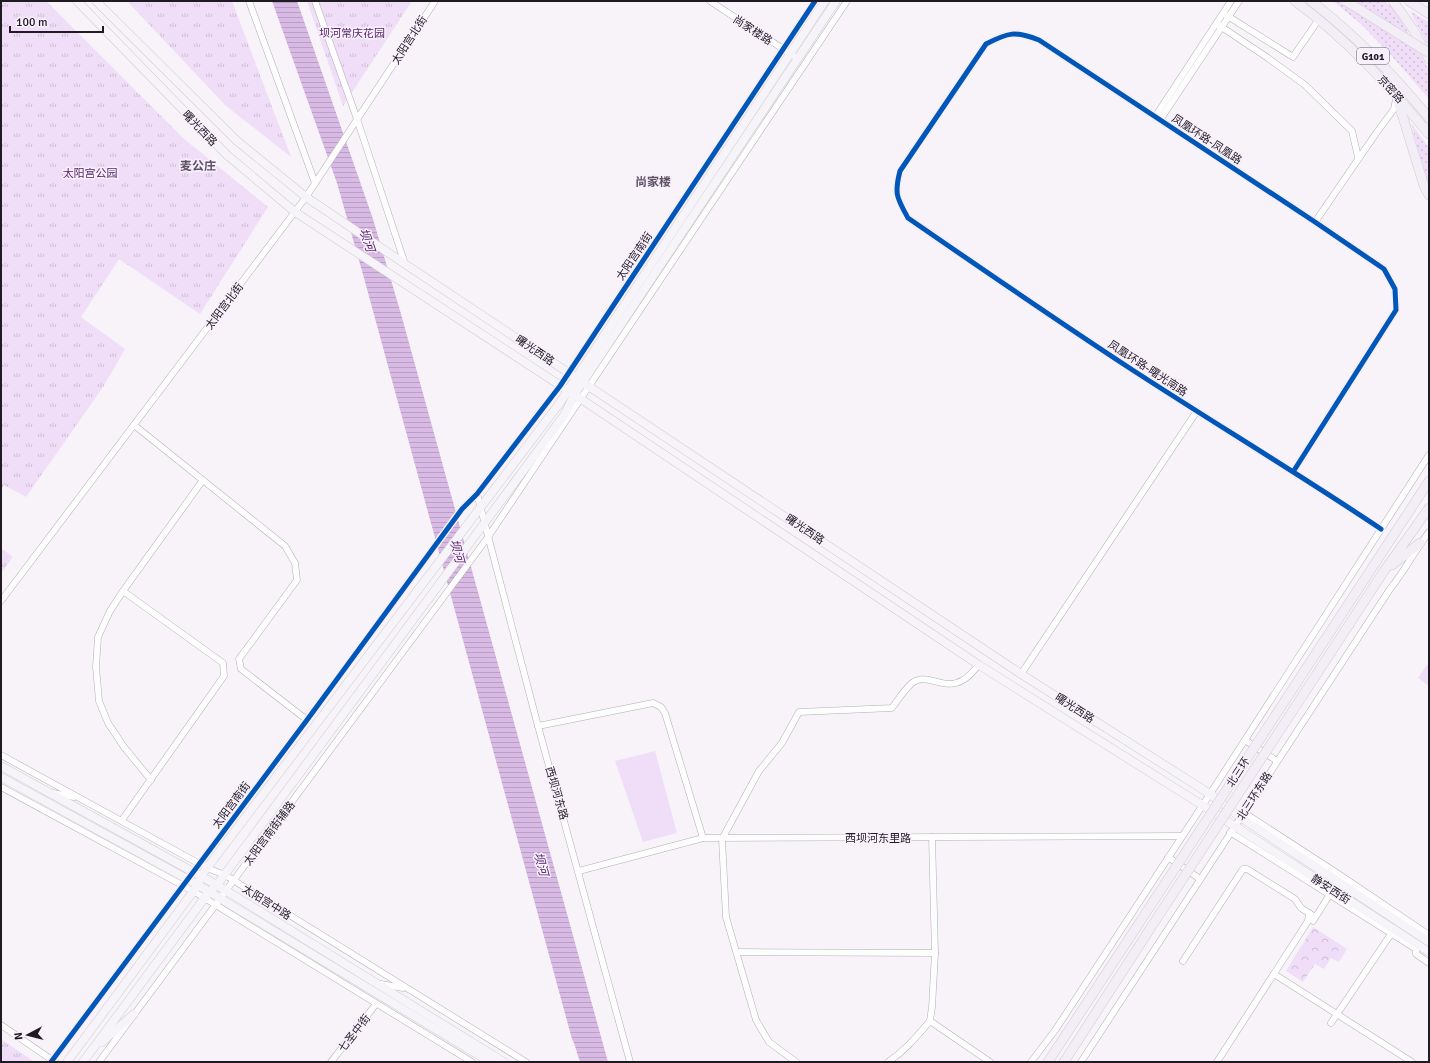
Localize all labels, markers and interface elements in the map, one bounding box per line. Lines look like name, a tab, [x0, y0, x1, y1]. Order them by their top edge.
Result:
scale bar	[10, 8, 103, 34]
street label: 尚家楼路	[731, 13, 775, 48]
street label: 太阳宫北街	[389, 14, 430, 67]
text: 100 m	[16, 15, 48, 30]
park label: 坝河常庆花园	[319, 27, 385, 40]
road number: G101	[1357, 48, 1389, 64]
street label: 京密路	[1375, 73, 1406, 106]
street label: 曙光西路	[180, 108, 220, 149]
street label: 凤凰环路-凤凰路	[1169, 112, 1244, 167]
district label: 麦公庄	[180, 159, 216, 174]
park label: 太阳宫公园	[63, 167, 118, 180]
district label: 尚家楼	[635, 175, 671, 190]
water label: 坝河	[356, 226, 378, 256]
street label: 太阳宫南街	[614, 230, 655, 283]
street label: 太阳宫北街	[203, 280, 246, 332]
street label: 曙光西路	[513, 333, 557, 368]
street label: 凤凰环路-曙光南路	[1106, 338, 1190, 399]
street label: 曙光西路	[783, 512, 827, 547]
water label: 坝河	[446, 538, 467, 567]
street label: 曙光西路	[1053, 691, 1097, 726]
street label: 北三环	[1224, 755, 1253, 790]
street label: 西坝河东路	[543, 765, 570, 821]
street label: 北三环东路	[1234, 770, 1275, 823]
street label: 太阳宫南街	[210, 779, 253, 831]
street label: 太阳宫南街辅路	[241, 799, 298, 868]
street label: 西坝河东里路	[845, 832, 911, 845]
water label: 坝河	[530, 851, 551, 880]
street label: 静安西街	[1309, 872, 1353, 907]
street label: 太阳宫中路	[240, 882, 294, 923]
street label: 七圣中街	[336, 1012, 373, 1055]
north arrow	[8, 1015, 48, 1055]
text: N	[12, 1032, 25, 1041]

